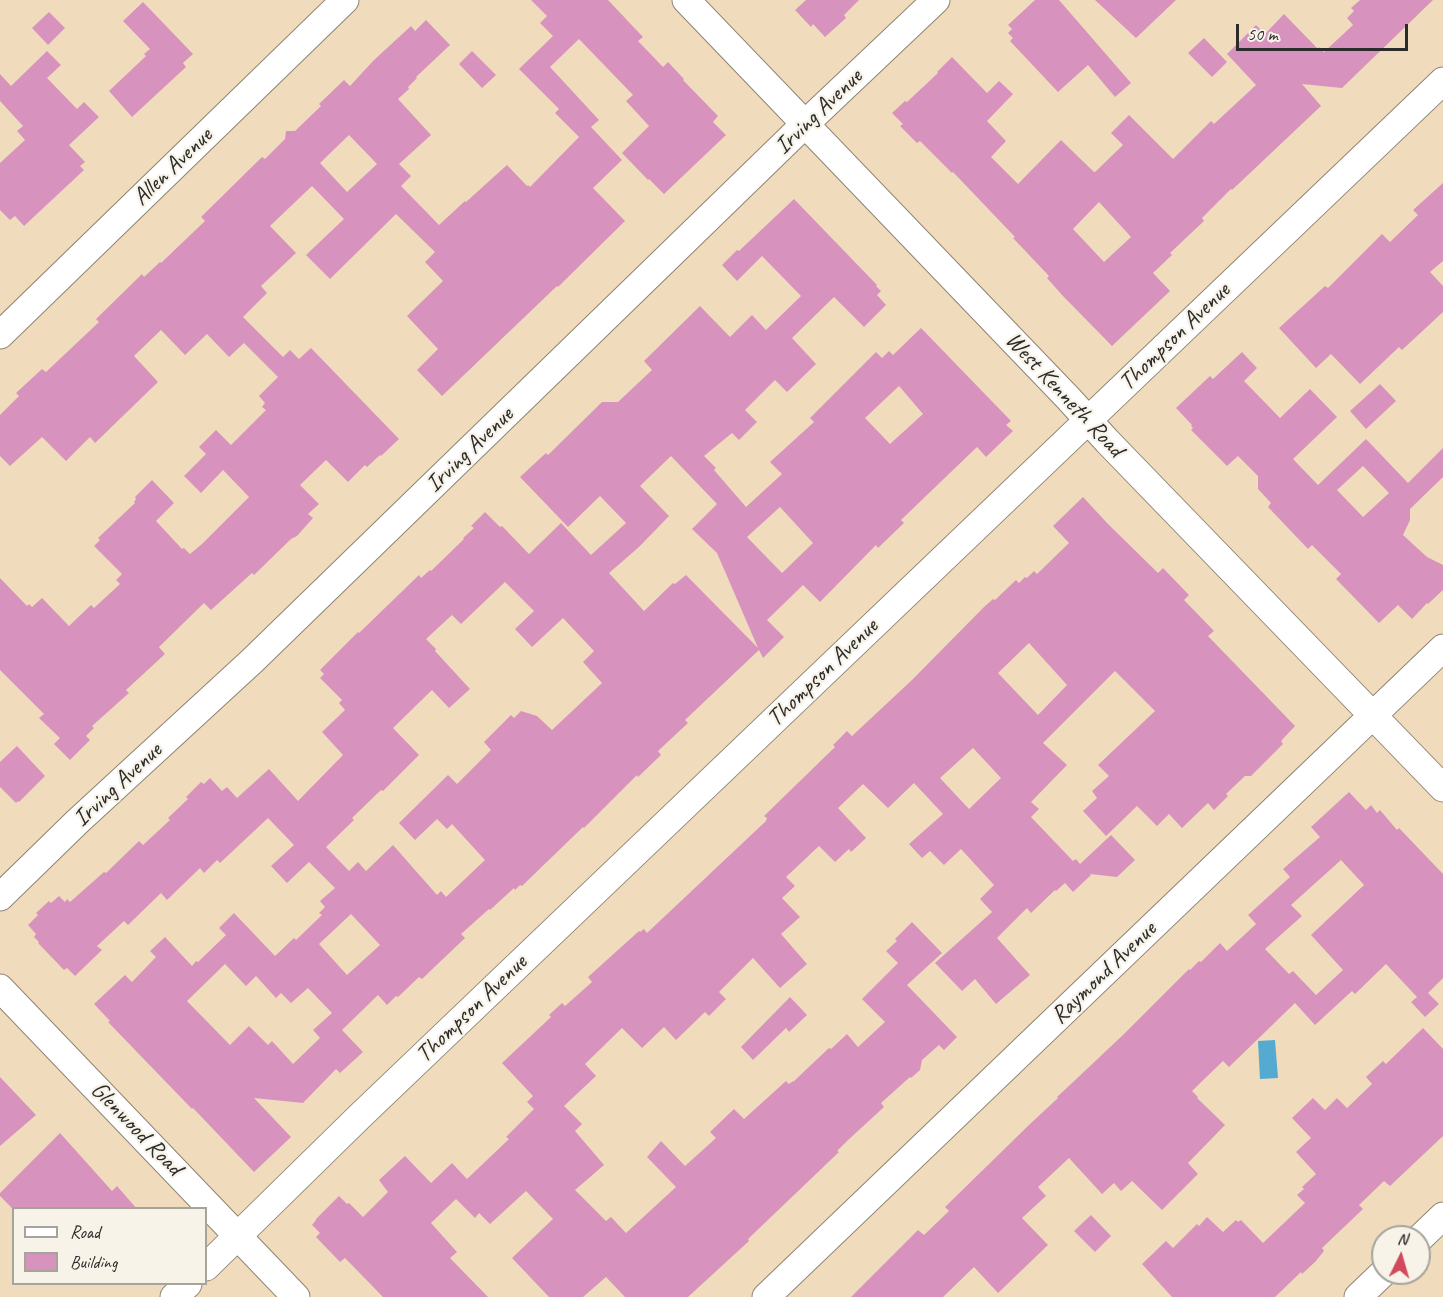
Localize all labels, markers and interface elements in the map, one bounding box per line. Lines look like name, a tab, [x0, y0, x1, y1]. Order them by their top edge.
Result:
scale bar	[1239, 12, 1412, 50]
text: 50 m	[1247, 23, 1278, 45]
street label: Irving Avenue	[769, 63, 869, 161]
street label: Allen Avenue	[127, 122, 219, 212]
street label: Thompson Avenue	[1113, 277, 1237, 397]
street label: West Kenneth Road	[999, 326, 1129, 464]
street label: Irving Avenue	[420, 401, 520, 499]
street label: Thompson Avenue	[761, 613, 885, 733]
street label: Irving Avenue	[68, 737, 168, 833]
street label: Raymond Avenue	[1045, 916, 1163, 1030]
street label: Thompson Avenue	[410, 949, 534, 1069]
street label: Glenwood Road	[84, 1076, 188, 1182]
legend	[12, 1207, 207, 1285]
text: Road	[70, 1221, 100, 1243]
north arrow	[1371, 1225, 1431, 1285]
text: N	[1397, 1229, 1408, 1249]
text: Building	[70, 1251, 117, 1273]

